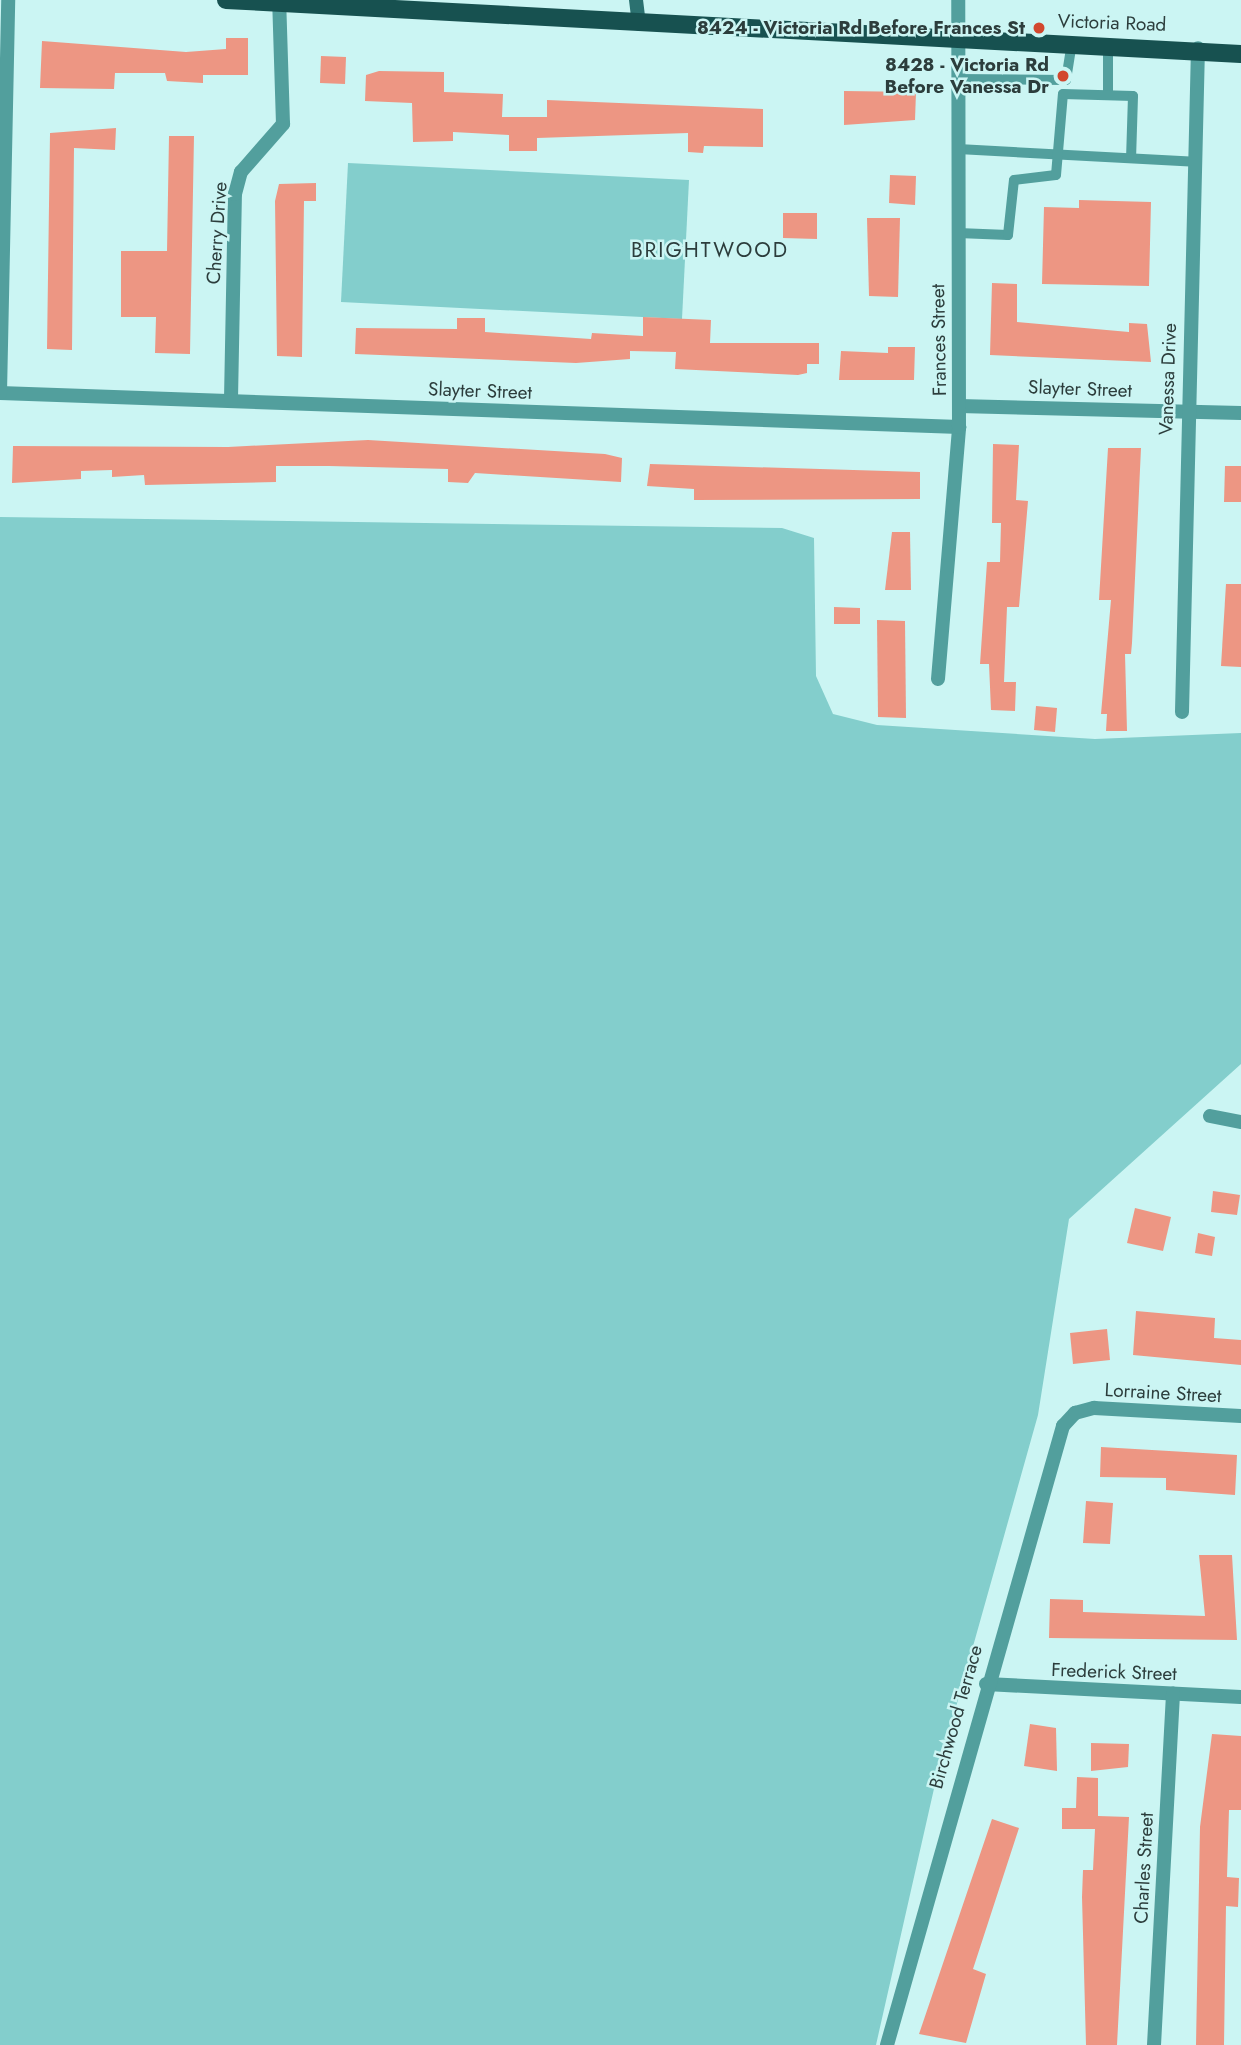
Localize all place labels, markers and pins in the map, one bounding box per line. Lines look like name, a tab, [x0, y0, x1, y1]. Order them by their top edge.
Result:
place label: 8424 - Victoria Rd Before Frances St	[697, 17, 1025, 39]
marker: 8424 - Victoria Rd Before Frances St	[1031, 20, 1047, 36]
place label: 8428 - Victoria Rd Before Vanessa Dr	[885, 54, 1049, 98]
marker: 8428 - Victoria Rd Before Vanessa Dr	[1055, 68, 1071, 84]

